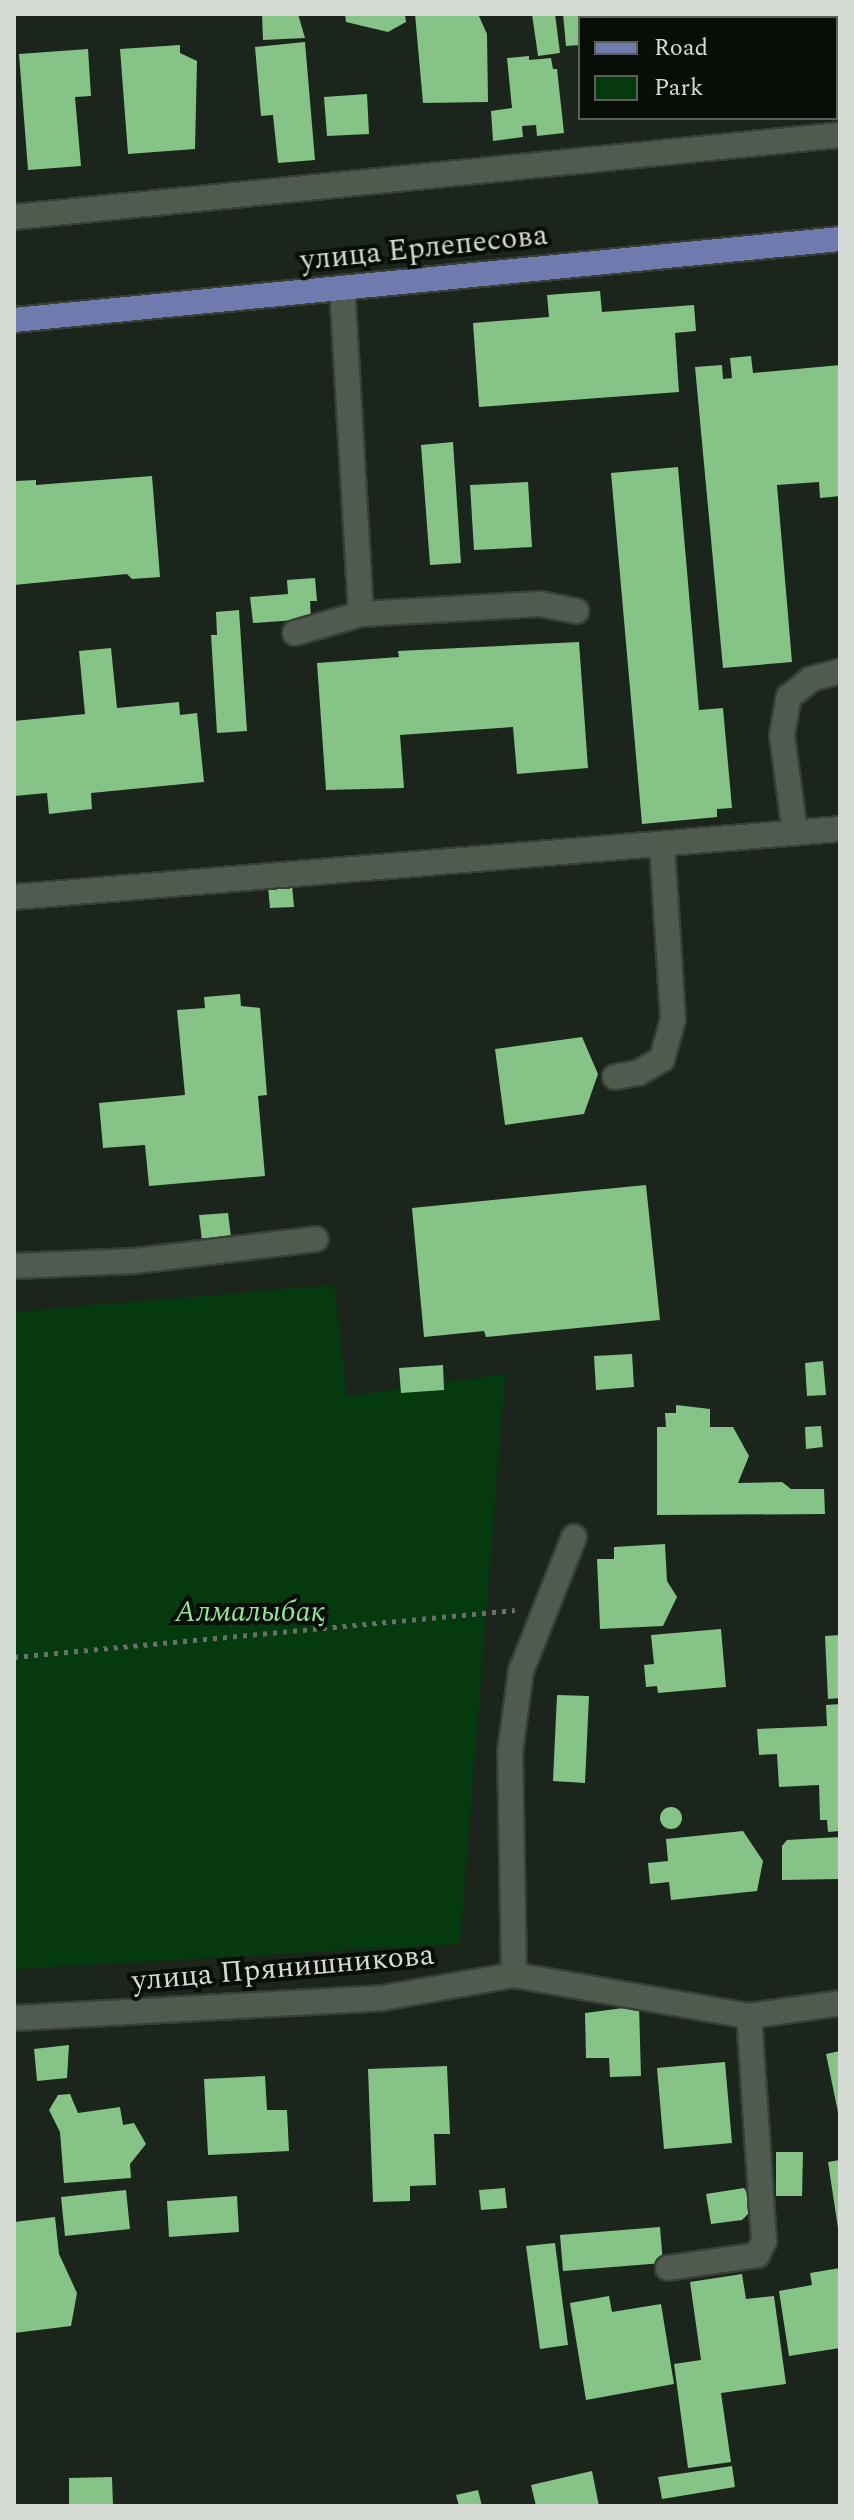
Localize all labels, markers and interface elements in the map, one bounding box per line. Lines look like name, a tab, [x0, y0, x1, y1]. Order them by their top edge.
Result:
legend	[578, 16, 838, 120]
text: Road	[654, 30, 708, 66]
text: Park	[654, 70, 704, 106]
street label: улица Ерлепесова	[298, 217, 550, 279]
park label: Алмалыбақ	[175, 1594, 325, 1630]
street label: улица Прянишникова	[130, 1937, 436, 1999]

